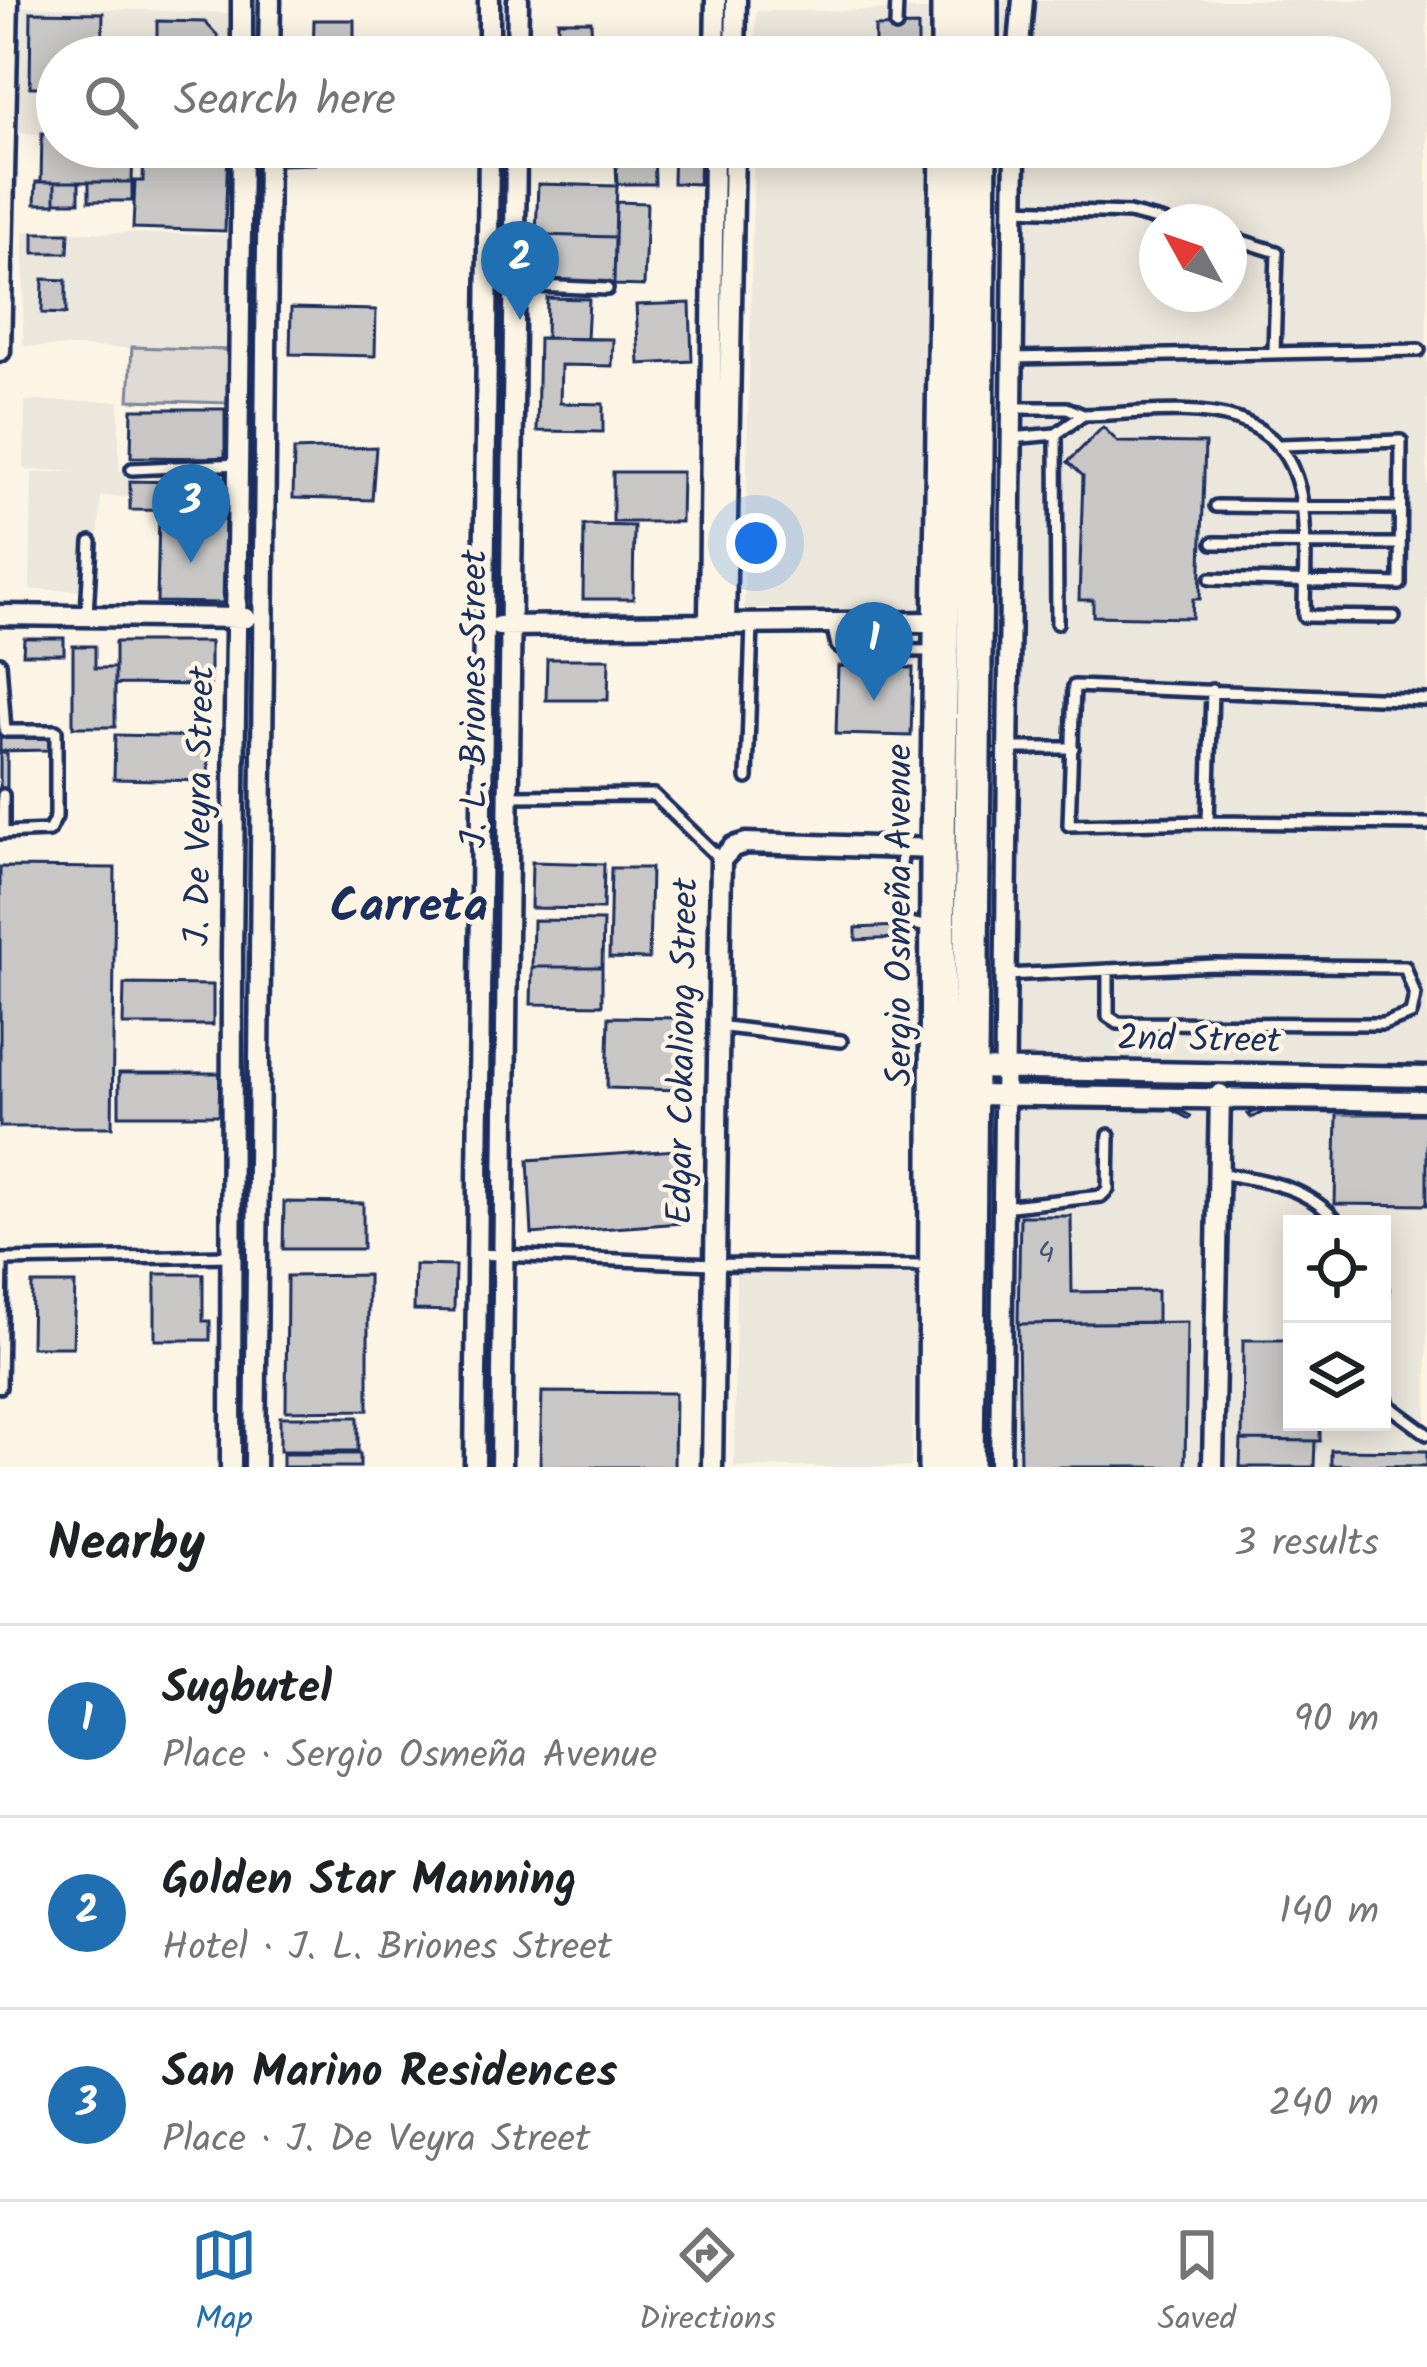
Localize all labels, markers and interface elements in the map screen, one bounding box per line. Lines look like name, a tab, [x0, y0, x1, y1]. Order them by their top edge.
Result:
search box	[36, 36, 1391, 168]
text: Search here	[174, 66, 396, 138]
icon: search	[78, 69, 144, 135]
north arrow	[1139, 204, 1247, 312]
pin: 2	[481, 221, 559, 320]
pin: 3	[152, 464, 230, 563]
your location	[726, 513, 786, 573]
street label: J. L. Briones Street	[448, 549, 505, 848]
pin: 1	[835, 602, 913, 701]
street label: J. De Veyra Street	[170, 664, 232, 947]
street label: Sergio Osmeña Avenue	[873, 744, 930, 1086]
district label: Carreta	[330, 870, 488, 946]
street label: Edgar Cokaliong Street	[652, 876, 716, 1225]
street label: 2nd Street	[1117, 1011, 1282, 1071]
map controls	[1283, 1215, 1391, 1431]
button: locate	[1283, 1215, 1391, 1323]
house number: 4	[1038, 1230, 1054, 1278]
button: layers	[1283, 1323, 1391, 1431]
text: Nearby	[48, 1505, 205, 1586]
text: 3 results	[1234, 1514, 1379, 1576]
text: Sugbutel	[162, 1654, 332, 1726]
text: 1	[81, 1690, 93, 1752]
text: 90 m	[1294, 1690, 1379, 1752]
text: Place · Sergio Osmeña Avenue	[162, 1726, 657, 1788]
text: Golden Star Manning	[162, 1846, 577, 1918]
text: 2	[76, 1882, 98, 1944]
text: 140 m	[1279, 1882, 1379, 1944]
text: Hotel · J. L. Briones Street	[162, 1918, 612, 1980]
text: San Marino Residences	[162, 2038, 618, 2110]
text: 3	[76, 2074, 98, 2136]
text: 240 m	[1269, 2074, 1379, 2136]
text: Place · J. De Veyra Street	[162, 2110, 590, 2172]
tab: Map	[191, 2222, 257, 2347]
tab: Directions	[639, 2222, 776, 2347]
tab: Saved	[1158, 2222, 1236, 2347]

